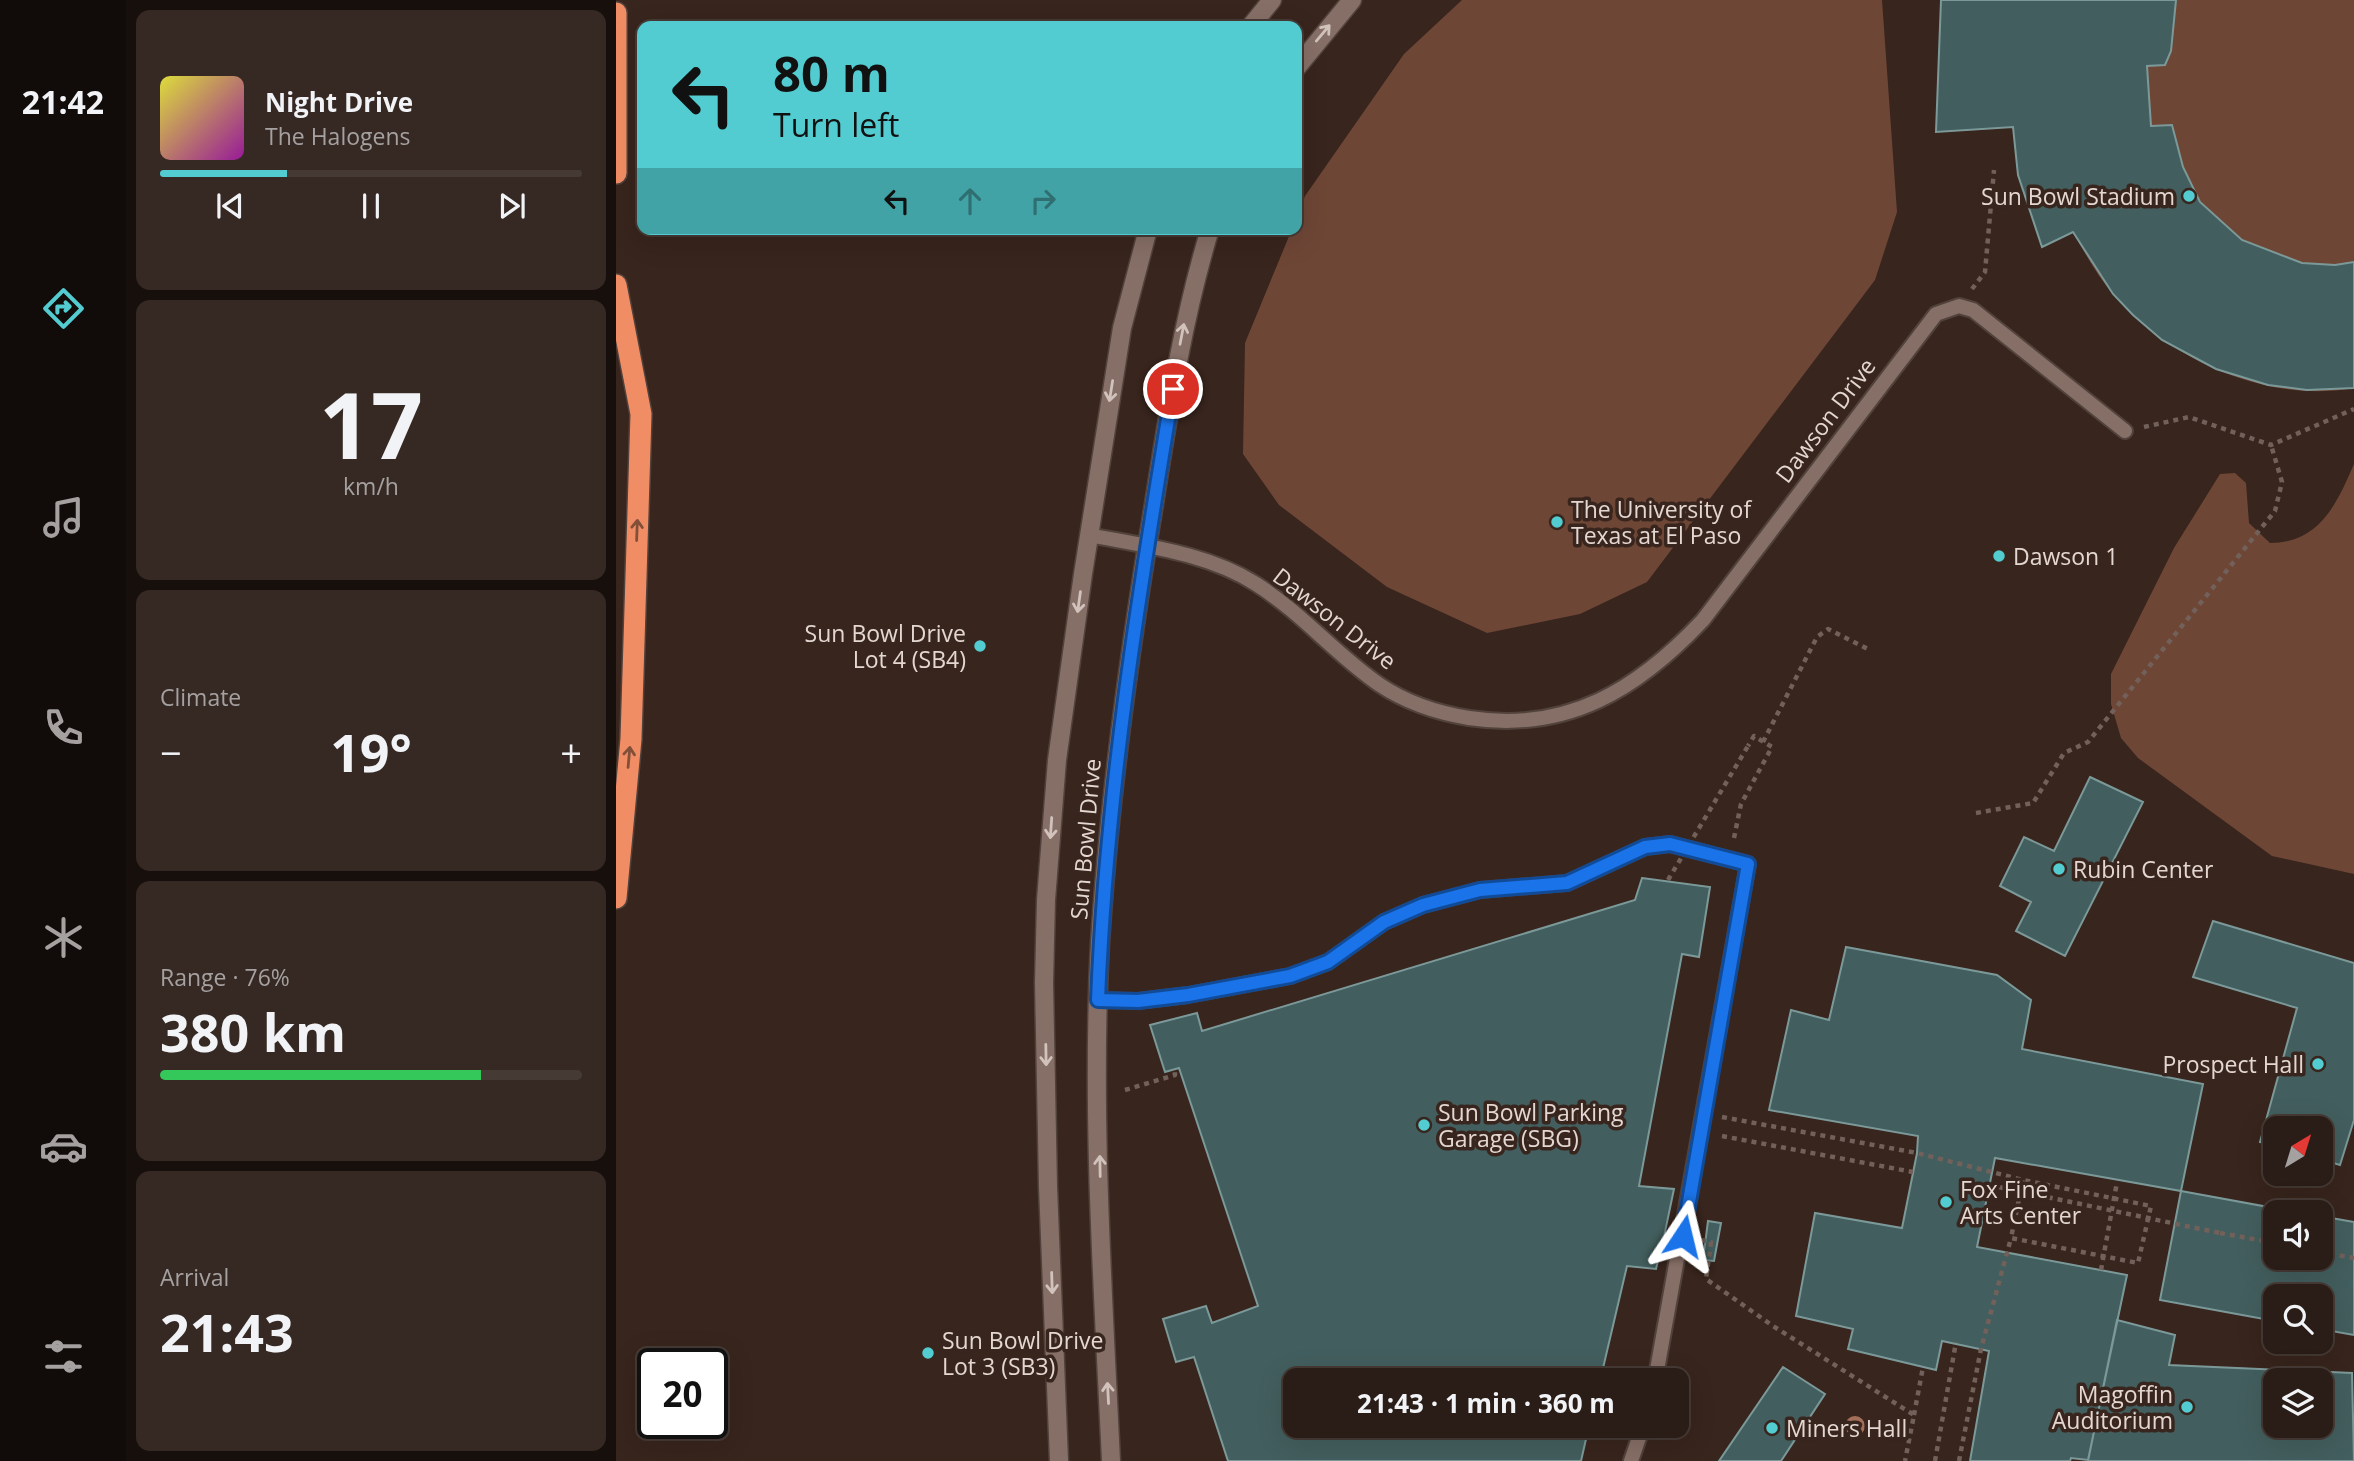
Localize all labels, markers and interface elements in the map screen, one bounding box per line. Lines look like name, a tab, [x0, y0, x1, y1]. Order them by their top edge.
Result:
one-way arrow	[1315, 24, 1331, 42]
text: 80 m	[773, 40, 890, 106]
icon: left	[658, 49, 749, 140]
text: 21:42	[22, 80, 104, 123]
text: Night Drive	[265, 84, 413, 120]
text: Turn left	[773, 103, 899, 146]
text: The Halogens	[265, 120, 411, 152]
place label: Sun Bowl Stadium	[1981, 180, 2175, 212]
icon: left	[878, 182, 916, 220]
icon: ahead	[951, 182, 989, 220]
icon: right	[1024, 182, 1062, 220]
icon: previous	[211, 187, 249, 225]
icon: pause	[352, 187, 390, 225]
icon: next	[493, 187, 531, 225]
marker: Sun Bowl Stadium	[2181, 188, 2197, 204]
icon: directions	[39, 284, 88, 333]
one-way arrow	[1176, 323, 1190, 346]
street label: Dawson Drive	[1768, 351, 1882, 489]
pin	[1143, 359, 1203, 419]
text: 17	[319, 362, 423, 486]
icon: arrive	[1154, 370, 1192, 408]
one-way arrow	[1105, 379, 1118, 402]
text: km/h	[343, 470, 399, 502]
icon: music	[39, 493, 88, 542]
place label: The University of Texas at El Paso	[1571, 493, 1752, 551]
marker: The University of Texas at El Paso	[1549, 514, 1565, 530]
one-way arrow	[631, 519, 644, 542]
place label: Dawson 1	[2013, 540, 2118, 572]
marker: Dawson 1	[1991, 548, 2007, 564]
street label: Dawson Drive	[1267, 560, 1403, 676]
one-way arrow	[1072, 590, 1085, 613]
place label: Sun Bowl Drive Lot 4 (SB4)	[805, 617, 966, 675]
marker: Sun Bowl Drive Lot 4 (SB4)	[972, 638, 988, 654]
text: Climate	[160, 681, 241, 713]
icon: phone	[39, 703, 88, 752]
text: 19°	[330, 716, 412, 787]
text: −	[160, 726, 182, 778]
text: +	[560, 726, 582, 778]
one-way arrow	[623, 746, 636, 769]
street label: Sun Bowl Drive	[1062, 757, 1108, 921]
one-way arrow	[1044, 816, 1057, 839]
place label: Rubin Center	[2073, 853, 2214, 885]
marker: Rubin Center	[2051, 861, 2067, 877]
icon: climate	[39, 913, 88, 962]
text: Range · 76%	[160, 961, 290, 993]
text: 380 km	[160, 996, 346, 1067]
one-way arrow	[1039, 1044, 1052, 1067]
place label: Prospect Hall	[2162, 1048, 2304, 1080]
marker: Prospect Hall	[2310, 1056, 2326, 1072]
place label: Sun Bowl Parking Garage (SBG)	[1438, 1096, 1624, 1154]
north arrow	[2263, 1116, 2333, 1186]
map controls	[2263, 1116, 2333, 1438]
marker: Sun Bowl Parking Garage (SBG)	[1416, 1117, 1432, 1133]
icon: car	[39, 1122, 88, 1171]
one-way arrow	[1093, 1154, 1106, 1177]
place label: Fox Fine Arts Center	[1960, 1173, 2082, 1231]
marker: Fox Fine Arts Center	[1938, 1194, 1954, 1210]
position arrow	[1646, 1199, 1720, 1273]
button: sound	[2263, 1200, 2333, 1270]
text: Arrival	[160, 1261, 229, 1293]
one-way arrow	[1045, 1271, 1058, 1294]
button: search	[2263, 1284, 2333, 1354]
text: 21:43	[160, 1296, 294, 1367]
place label: Sun Bowl Drive Lot 3 (SB3)	[942, 1324, 1103, 1382]
icon: filters	[39, 1332, 88, 1381]
marker: Sun Bowl Drive Lot 3 (SB3)	[920, 1345, 936, 1361]
speed limit sign: 20	[637, 1348, 728, 1439]
button: layers	[2263, 1368, 2333, 1438]
place label: Magoffin Auditorium	[2052, 1378, 2173, 1436]
one-way arrow	[1102, 1382, 1115, 1405]
text: 21:43 · 1 min · 360 m	[1357, 1385, 1615, 1421]
marker: Magoffin Auditorium	[2179, 1399, 2195, 1415]
place label: Miners Hall	[1786, 1412, 1907, 1444]
marker: Miners Hall	[1764, 1420, 1780, 1436]

